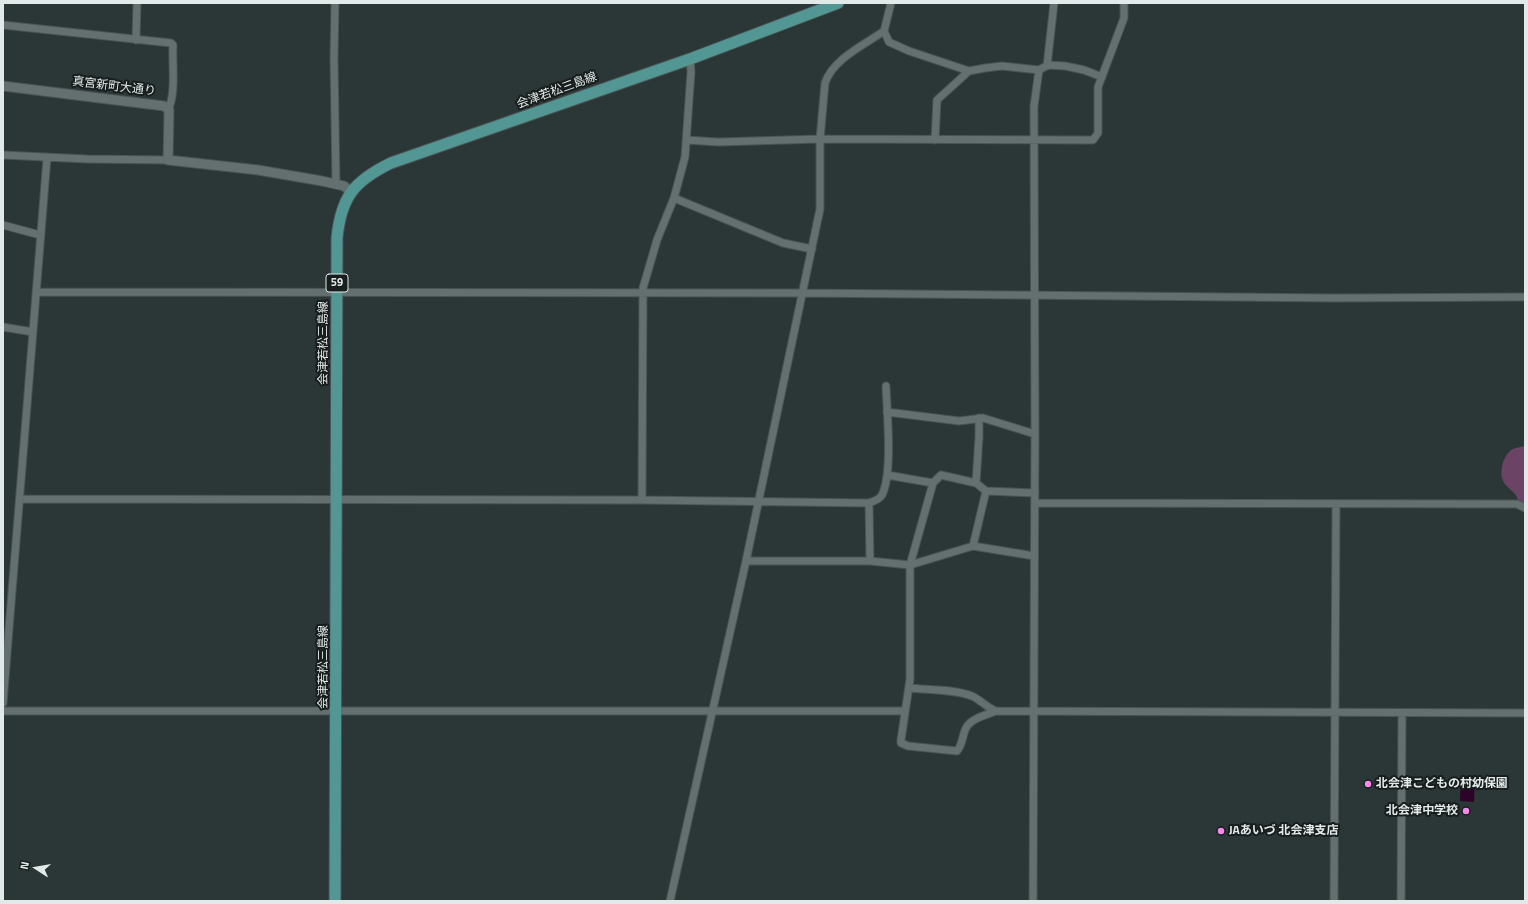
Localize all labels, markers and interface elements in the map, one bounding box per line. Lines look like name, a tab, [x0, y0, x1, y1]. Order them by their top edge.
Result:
street label: 会津若松三島線	[515, 70, 599, 112]
street label: 真宮新町大通り	[71, 75, 157, 99]
road number: 59	[326, 274, 348, 292]
street label: 会津若松三島線	[317, 301, 331, 385]
street label: 会津若松三島線	[317, 625, 331, 709]
place label: 北会津こどもの村幼保園	[1376, 777, 1508, 791]
marker: 北会津こどもの村幼保園	[1363, 779, 1373, 789]
place label: 北会津中学校	[1386, 804, 1458, 818]
marker: 北会津中学校	[1461, 806, 1471, 816]
place label: JAあいづ 北会津支店	[1229, 824, 1338, 838]
marker: JAあいづ 北会津支店	[1216, 826, 1226, 836]
north arrow	[16, 848, 56, 888]
text: N	[16, 860, 33, 871]

